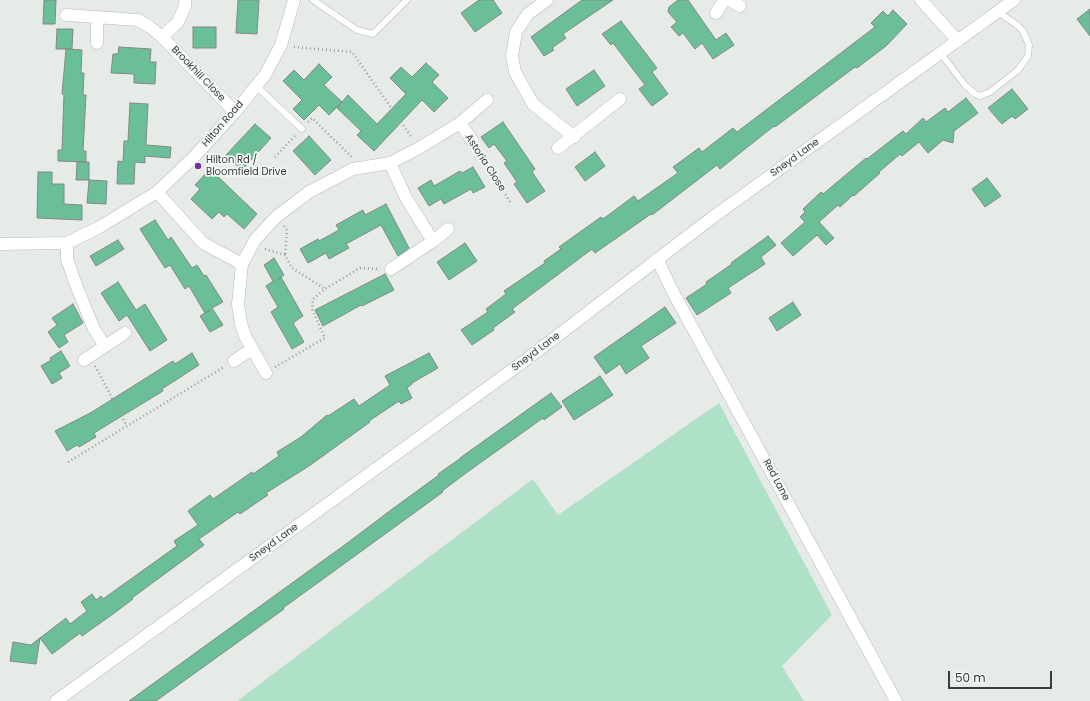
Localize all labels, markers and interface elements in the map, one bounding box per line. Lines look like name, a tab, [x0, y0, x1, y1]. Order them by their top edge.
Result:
street label: Brookhill Close	[169, 44, 227, 104]
street label: Hilton Road	[200, 99, 246, 149]
street label: Astoria Close	[462, 132, 508, 194]
street label: Sneyd Lane	[768, 136, 822, 180]
place label: Hilton Rd / Bloomfield Drive	[206, 154, 287, 178]
marker: Hilton Rd / Bloomfield Drive	[193, 161, 203, 171]
street label: Sneyd Lane	[510, 330, 562, 374]
street label: Red Lane	[760, 457, 792, 503]
street label: Sneyd Lane	[247, 521, 301, 565]
scale bar	[950, 663, 1054, 689]
text: 50 m	[955, 669, 986, 686]

